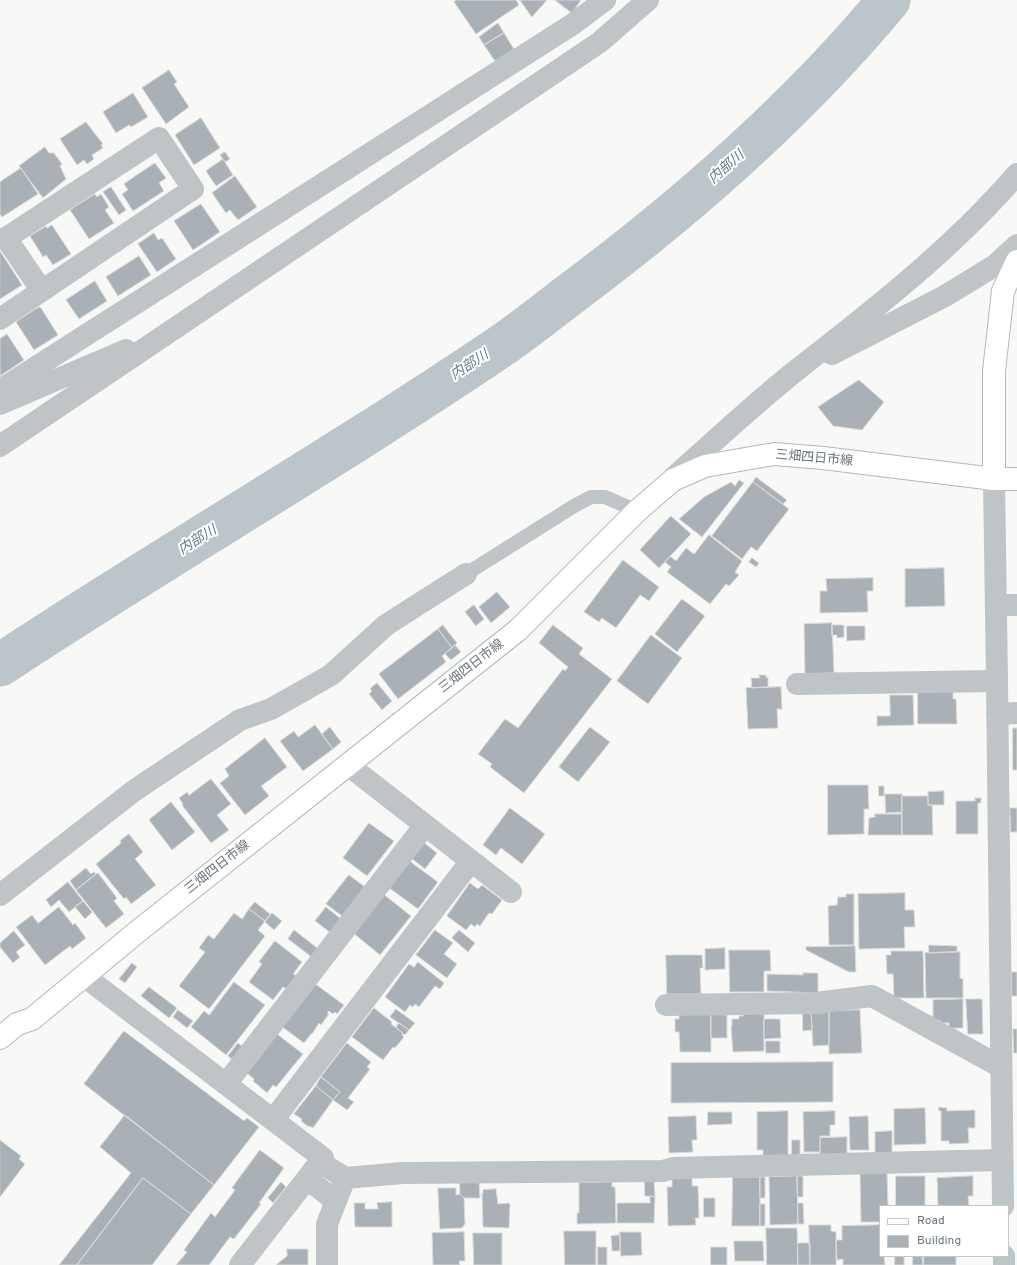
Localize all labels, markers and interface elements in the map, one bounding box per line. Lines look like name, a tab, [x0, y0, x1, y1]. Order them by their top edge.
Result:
water label: 内部川	[706, 148, 748, 188]
water label: 内部川	[448, 348, 492, 384]
street label: 三畑四日市線	[774, 448, 854, 470]
water label: 内部川	[176, 523, 220, 559]
street label: 三畑四日市線	[436, 637, 508, 697]
street label: 三畑四日市線	[182, 838, 254, 898]
legend	[879, 1205, 1009, 1257]
text: Road	[917, 1213, 945, 1229]
text: Building	[917, 1233, 961, 1249]

